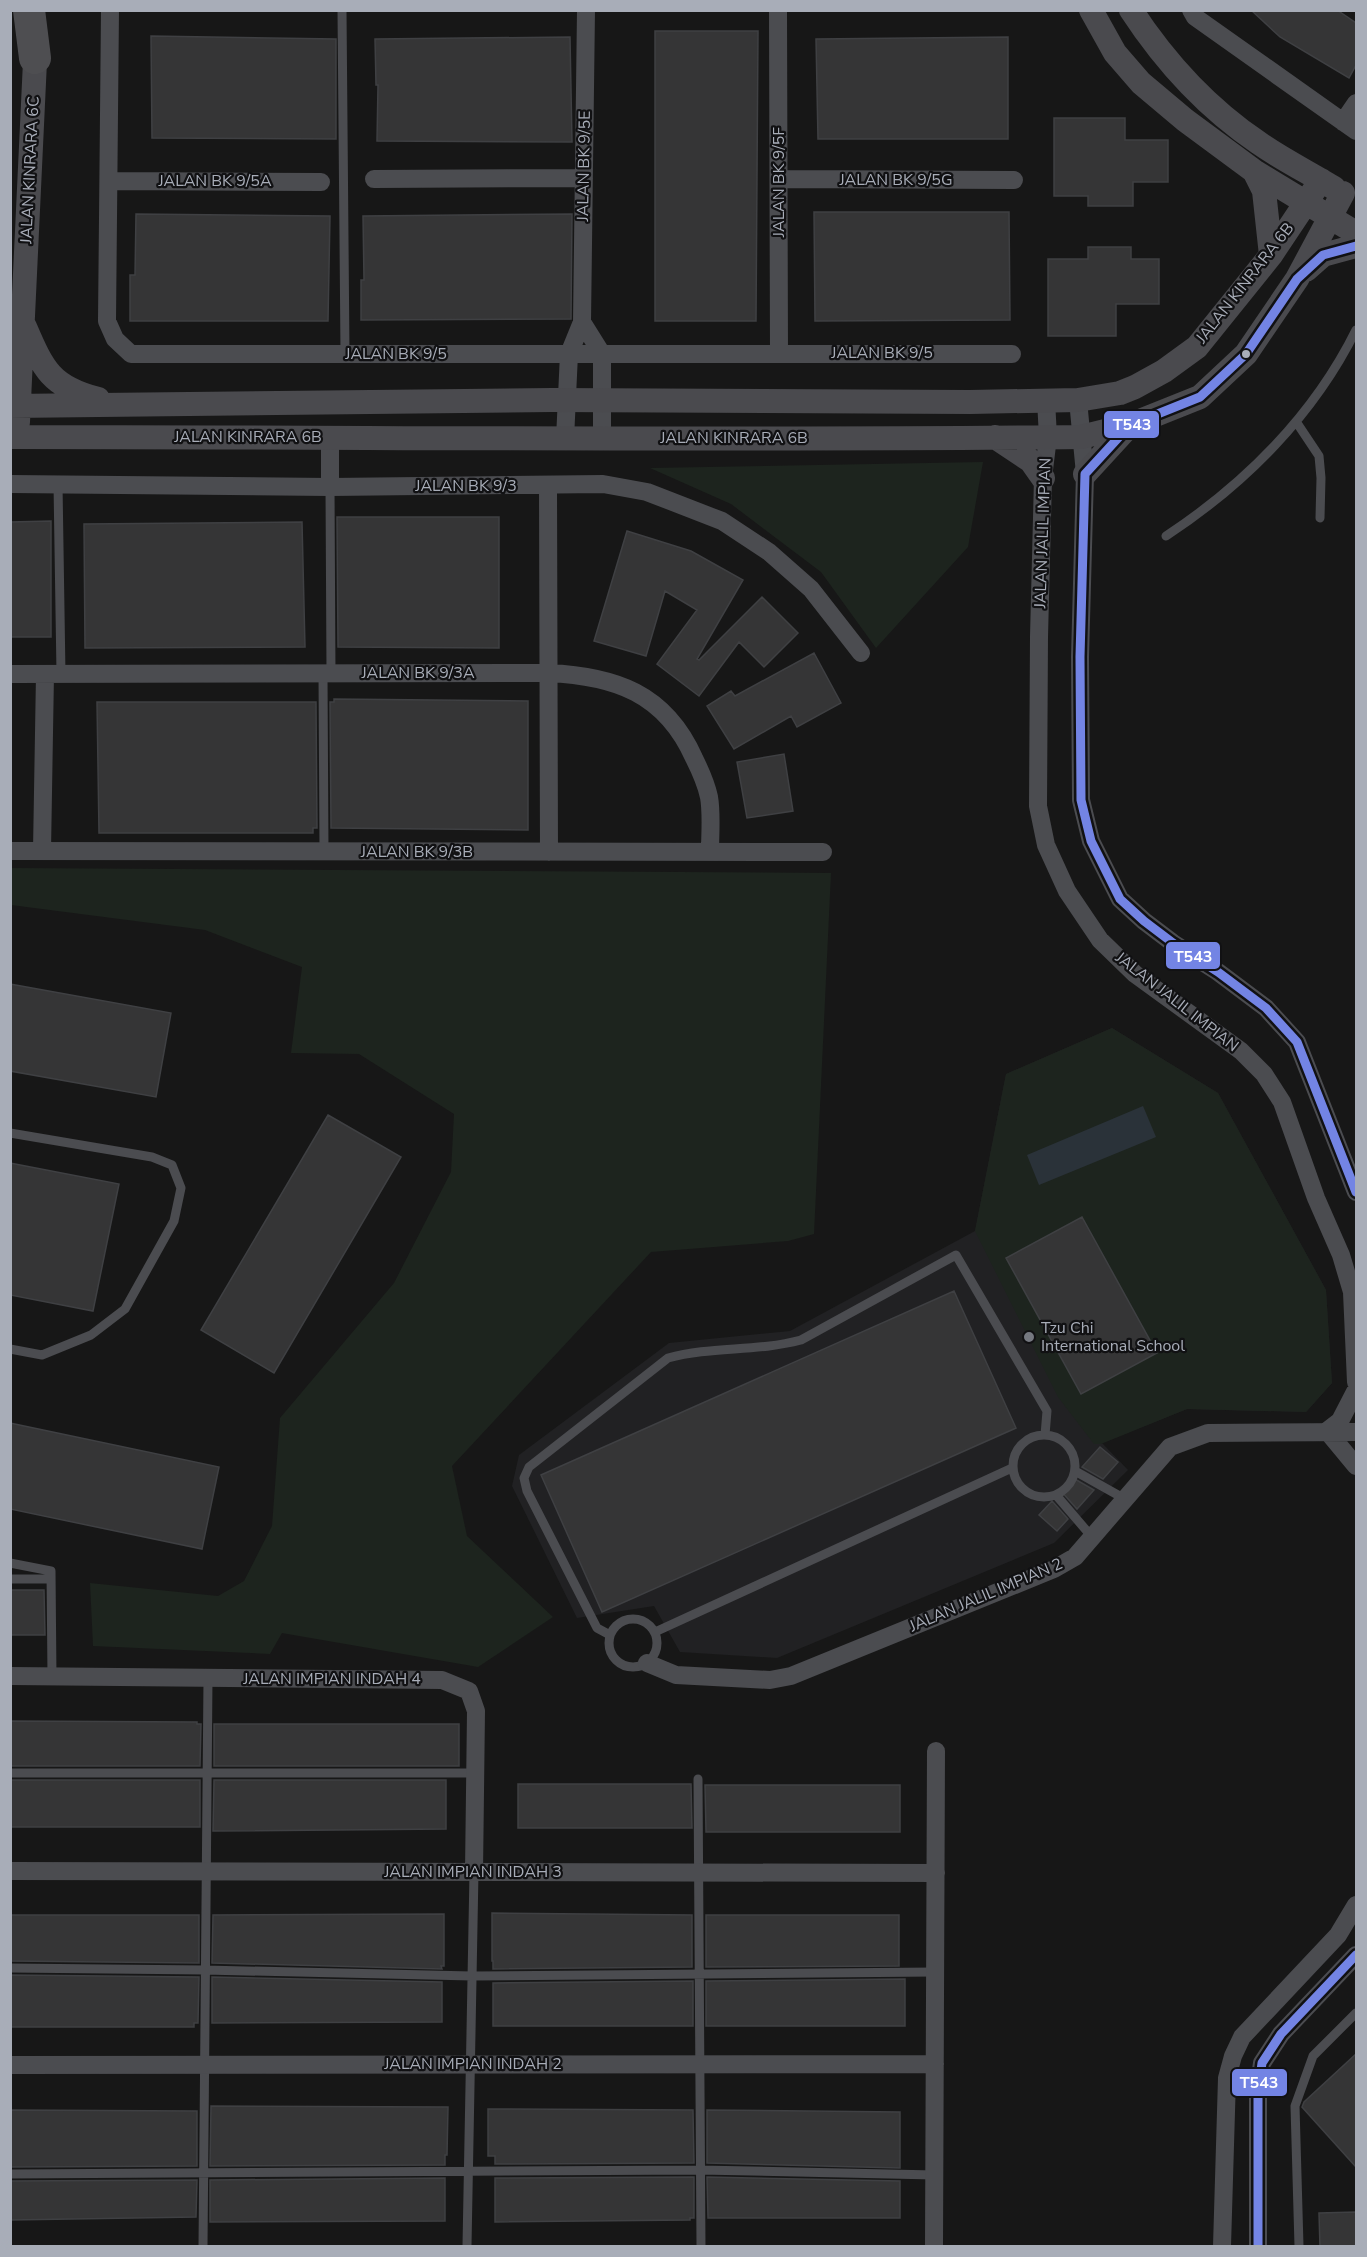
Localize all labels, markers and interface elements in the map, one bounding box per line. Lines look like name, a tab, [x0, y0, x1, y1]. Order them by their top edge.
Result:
street label: JALAN KINRARA 6C	[15, 95, 45, 245]
street label: JALAN BK 9/5E	[572, 110, 596, 223]
street label: JALAN BK 9/5F	[768, 127, 790, 238]
street label: JALAN BK 9/5G	[838, 169, 953, 191]
street label: JALAN BK 9/5A	[157, 170, 272, 192]
street label: JALAN KINRARA 6B	[1190, 218, 1299, 349]
street label: JALAN BK 9/5	[830, 342, 933, 364]
street label: JALAN BK 9/5	[344, 343, 447, 365]
unlabelled marker	[1240, 348, 1252, 360]
line badge: T543	[1103, 410, 1160, 439]
text: T543	[1113, 414, 1151, 436]
street label: JALAN KINRARA 6B	[173, 426, 322, 448]
street label: JALAN KINRARA 6B	[659, 427, 808, 449]
street label: JALAN JALIL IMPIAN	[1029, 457, 1057, 610]
street label: JALAN BK 9/3	[414, 475, 517, 497]
street label: JALAN BK 9/3A	[360, 662, 475, 684]
street label: JALAN BK 9/3B	[360, 841, 473, 863]
line badge: T543	[1165, 941, 1221, 970]
street label: JALAN JALIL IMPIAN	[1110, 946, 1243, 1057]
text: T543	[1174, 946, 1212, 968]
place label: Tzu Chi International School	[1041, 1317, 1185, 1357]
marker: Tzu Chi International School	[1022, 1330, 1036, 1344]
street label: JALAN JALIL IMPIAN 2	[905, 1553, 1066, 1638]
street label: JALAN IMPIAN INDAH 4	[242, 1668, 421, 1690]
street label: JALAN IMPIAN INDAH 3	[383, 1861, 562, 1883]
street label: JALAN IMPIAN INDAH 2	[383, 2053, 562, 2075]
line badge: T543	[1231, 2068, 1288, 2097]
text: T543	[1240, 2072, 1278, 2094]

